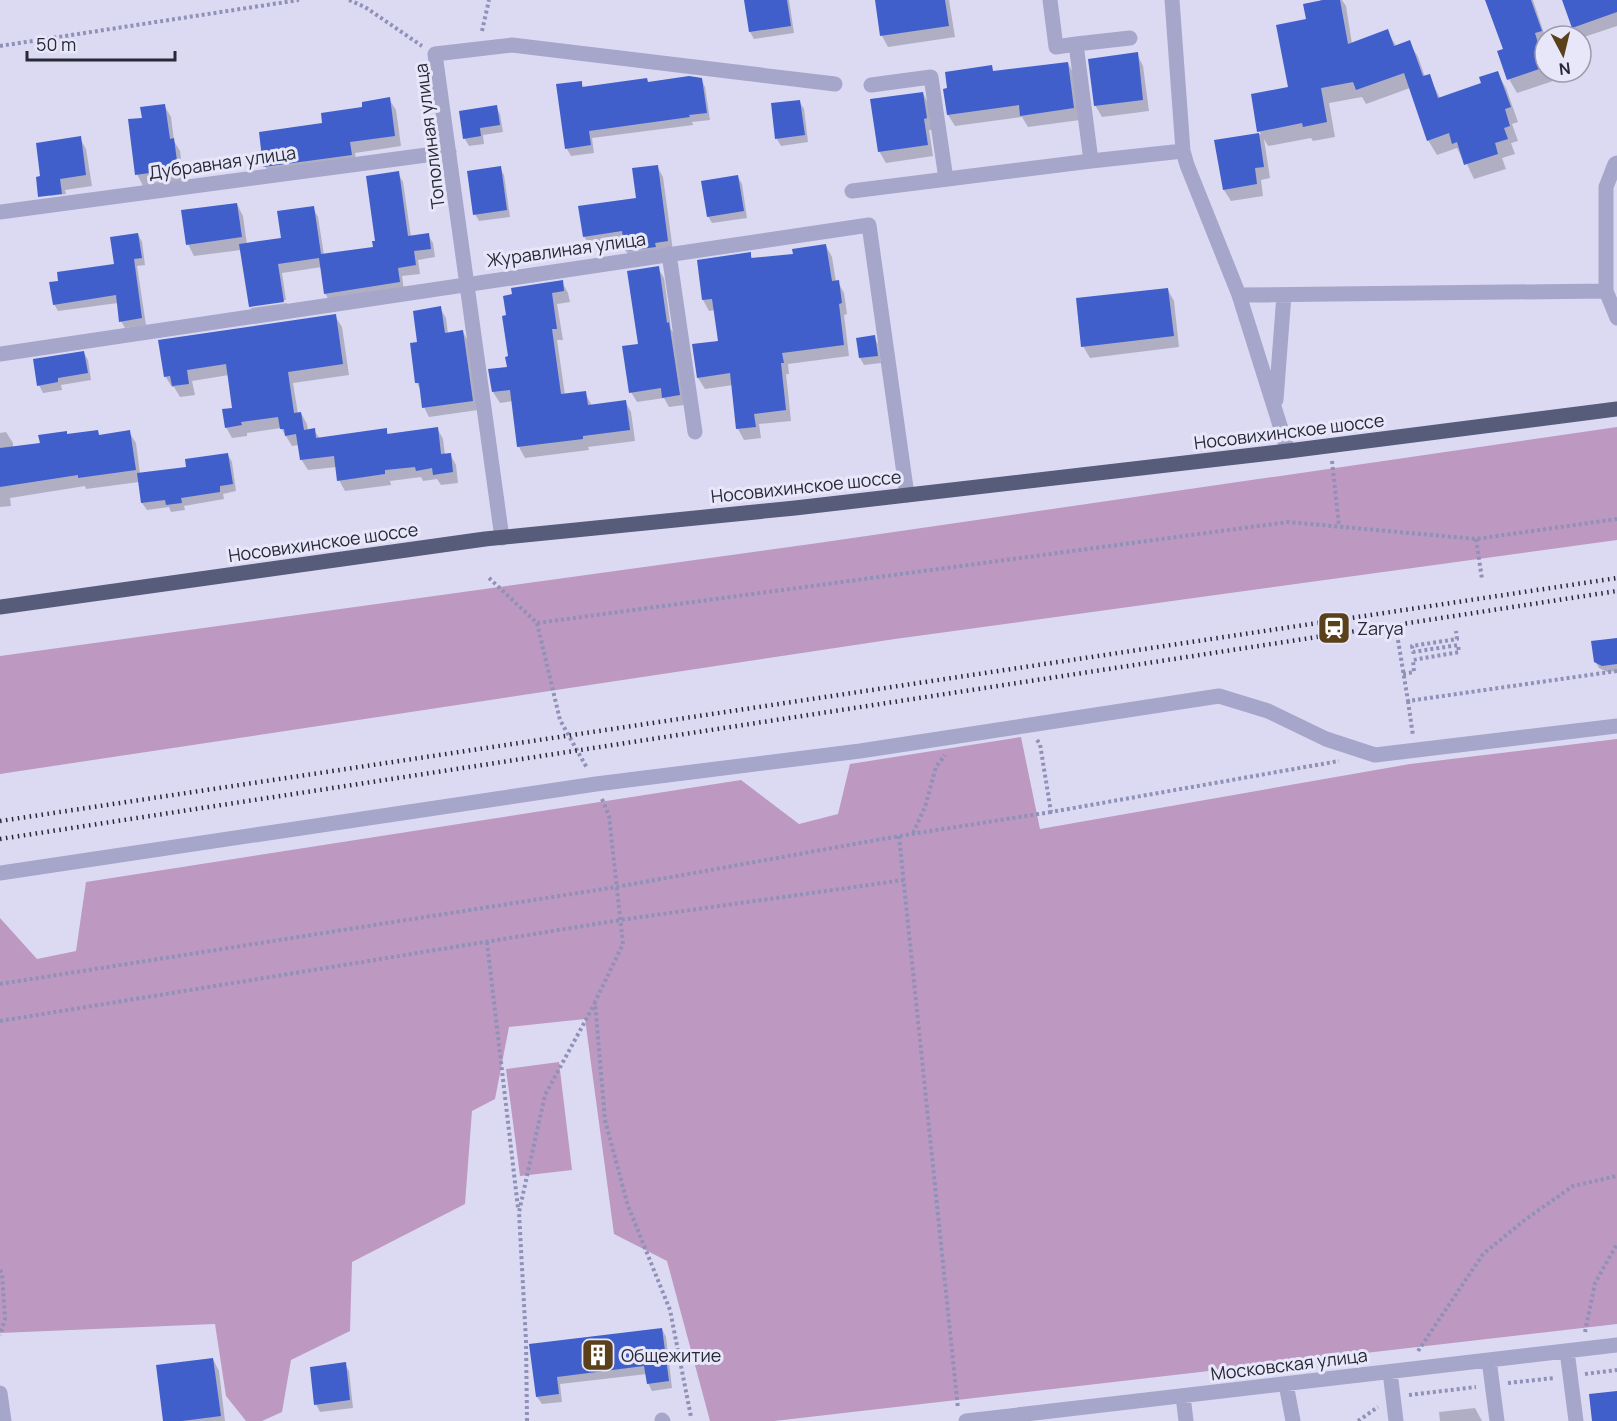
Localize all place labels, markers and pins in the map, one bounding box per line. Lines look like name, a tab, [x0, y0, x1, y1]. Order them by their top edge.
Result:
station icon: Zarya	[1316, 610, 1352, 646]
place label: Zarya	[1357, 616, 1404, 640]
building icon: Общежитие	[580, 1337, 616, 1373]
place label: Общежитие	[621, 1343, 721, 1367]

